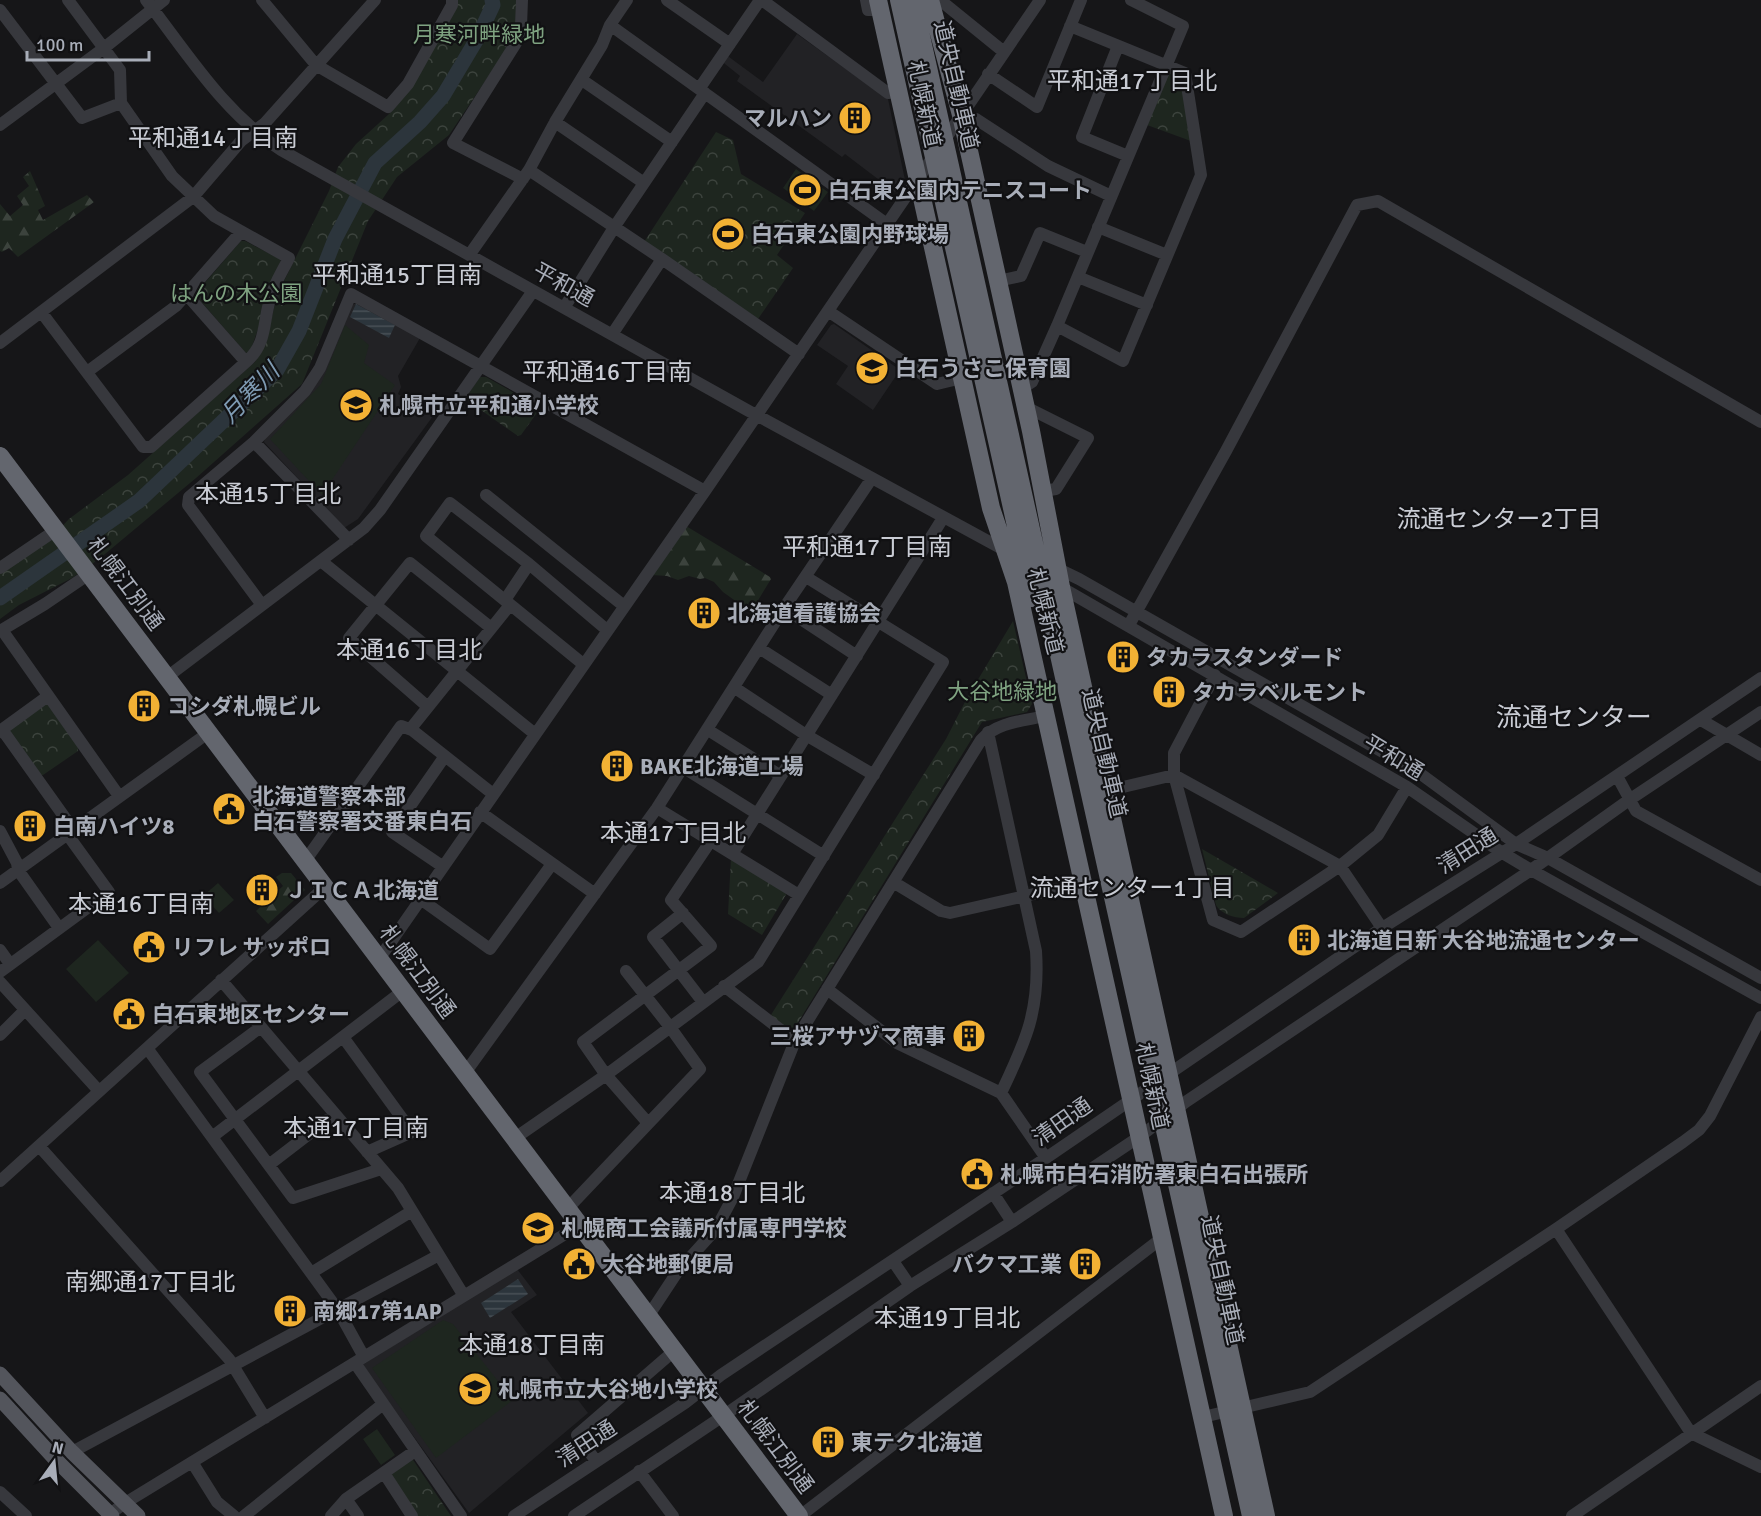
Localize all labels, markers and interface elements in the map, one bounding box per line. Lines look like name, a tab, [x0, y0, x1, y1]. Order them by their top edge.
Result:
street label: 道央自動車道	[929, 18, 985, 152]
park label: 月寒河畔緑地	[413, 21, 545, 48]
scale bar	[27, 24, 148, 62]
text: 100 m	[36, 34, 83, 56]
street label: 札幌新道	[902, 58, 947, 150]
district label: 平和通17丁目北	[1047, 66, 1217, 96]
building icon: マルハン	[837, 100, 873, 136]
place label: マルハン	[744, 105, 832, 132]
district label: 平和通14丁目南	[128, 123, 298, 153]
sports icon: 白石東公園内テニスコート	[787, 172, 823, 208]
place label: 白石東公園内テニスコート	[828, 177, 1092, 204]
sports icon: 白石東公園内野球場	[710, 216, 746, 252]
place label: 白石東公園内野球場	[751, 221, 949, 248]
street label: 平和通	[528, 257, 599, 312]
district label: 平和通15丁目南	[312, 260, 482, 290]
park label: はんの木公園	[170, 280, 302, 307]
school or university icon: 白石うさこ保育園	[854, 350, 890, 386]
water label: 月寒川	[214, 355, 288, 429]
place label: 白石うさこ保育園	[895, 355, 1071, 382]
district label: 平和通16丁目南	[522, 357, 692, 387]
school or university icon: 札幌市立平和通小学校	[338, 387, 374, 423]
place label: 札幌市立平和通小学校	[379, 392, 599, 419]
district label: 本通15丁目北	[195, 479, 341, 509]
district label: 流通センター2丁目	[1397, 504, 1601, 534]
street label: 札幌江別通	[82, 531, 169, 635]
district label: 平和通17丁目南	[782, 532, 952, 562]
street label: 札幌新道	[1022, 565, 1069, 657]
building icon: 北海道看護協会	[686, 595, 722, 631]
place label: 北海道看護協会	[727, 600, 881, 627]
district label: 本通16丁目北	[336, 635, 482, 665]
building icon: タカラスタンダード	[1105, 639, 1141, 675]
place label: タカラスタンダード	[1146, 644, 1344, 671]
building icon: タカラベルモント	[1151, 674, 1187, 710]
park label: 大谷地緑地	[947, 678, 1057, 705]
place label: タカラベルモント	[1192, 679, 1368, 706]
street label: 道央自動車道	[1077, 686, 1133, 820]
building icon: コシダ札幌ビル	[126, 688, 162, 724]
place label: コシダ札幌ビル	[167, 693, 321, 720]
district label: 流通センター	[1496, 702, 1652, 734]
street label: 平和通	[1358, 729, 1429, 786]
building icon: BAKE北海道工場	[599, 748, 635, 784]
place label: BAKE北海道工場	[640, 753, 804, 780]
place label: 北海道警察本部 白石警察署交番東白石	[252, 783, 472, 835]
public building icon: 北海道警察本部 白石警察署交番東白石	[211, 791, 247, 827]
building icon: 白南ハイツ8	[12, 808, 48, 844]
place label: 白南ハイツ8	[53, 813, 175, 840]
district label: 本通17丁目北	[600, 818, 746, 848]
street label: 清田通	[1432, 821, 1502, 879]
building icon: ＪＩＣＡ北海道	[244, 872, 280, 908]
district label: 流通センター1丁目	[1030, 873, 1234, 903]
place label: ＪＩＣＡ北海道	[285, 877, 439, 904]
district label: 本通16丁目南	[68, 889, 214, 919]
street label: 札幌江別通	[374, 919, 461, 1023]
building icon: 北海道日新 大谷地流通センター	[1286, 922, 1322, 958]
place label: 北海道日新 大谷地流通センター	[1327, 927, 1640, 954]
public building icon: リフレ サッポロ	[131, 929, 167, 965]
place label: リフレ サッポロ	[172, 934, 331, 961]
public building icon: 白石東地区センター	[111, 996, 147, 1032]
place label: 白石東地区センター	[152, 1001, 350, 1028]
building icon: 三桜アサヅマ商事	[951, 1018, 987, 1054]
place label: 三桜アサヅマ商事	[770, 1023, 946, 1050]
street label: 札幌新道	[1130, 1040, 1175, 1132]
street label: 清田通	[1028, 1091, 1097, 1151]
district label: 本通17丁目南	[283, 1113, 429, 1143]
public building icon: 札幌市白石消防署東白石出張所	[959, 1156, 995, 1192]
place label: 札幌市白石消防署東白石出張所	[1000, 1161, 1308, 1188]
district label: 本通18丁目北	[659, 1178, 805, 1208]
school or university icon: 札幌商工会議所付属専門学校	[520, 1210, 556, 1246]
street label: 道央自動車道	[1196, 1213, 1249, 1347]
place label: 札幌商工会議所付属専門学校	[561, 1215, 847, 1242]
public building icon: 大谷地郵便局	[561, 1246, 597, 1282]
building icon: バクマ工業	[1067, 1246, 1103, 1282]
place label: 大谷地郵便局	[602, 1251, 734, 1278]
place label: バクマ工業	[952, 1251, 1062, 1278]
district label: 南郷通17丁目北	[65, 1267, 235, 1297]
building icon: 南郷17第1AP	[272, 1293, 308, 1329]
place label: 南郷17第1AP	[313, 1298, 442, 1325]
district label: 本通19丁目北	[874, 1303, 1020, 1333]
district label: 本通18丁目南	[459, 1330, 605, 1360]
school or university icon: 札幌市立大谷地小学校	[457, 1371, 493, 1407]
place label: 札幌市立大谷地小学校	[498, 1376, 718, 1403]
street label: 札幌江別通	[732, 1394, 819, 1498]
street label: 清田通	[551, 1414, 621, 1473]
building icon: 東テク北海道	[810, 1424, 846, 1460]
place label: 東テク北海道	[851, 1429, 983, 1456]
north arrow	[24, 1432, 84, 1492]
text: N	[50, 1437, 66, 1460]

